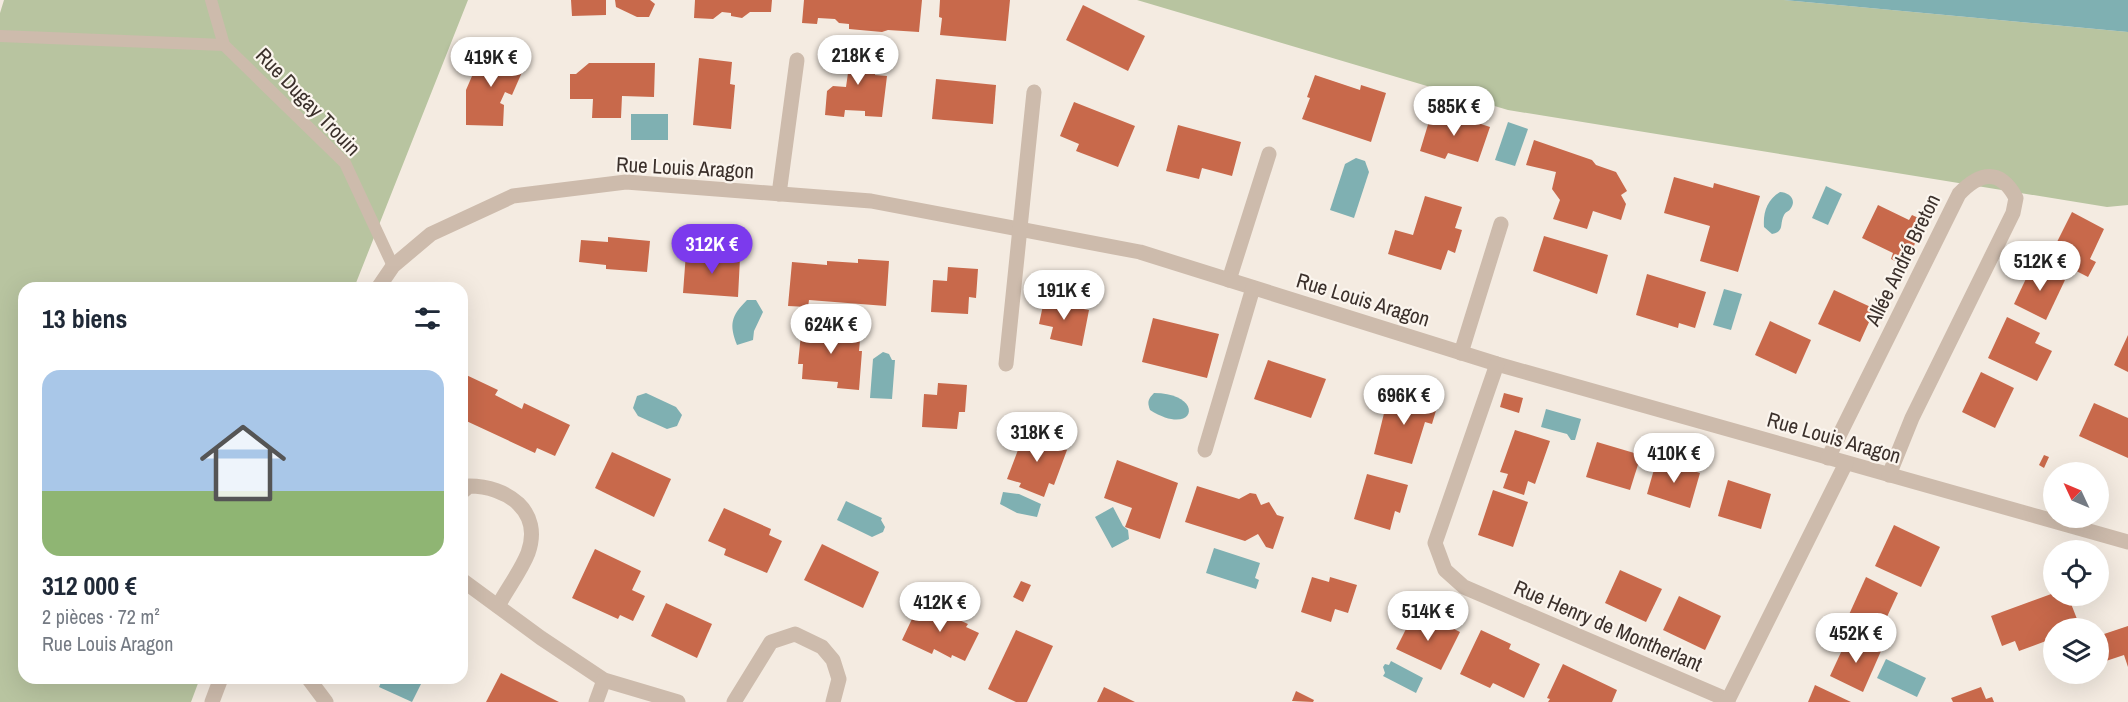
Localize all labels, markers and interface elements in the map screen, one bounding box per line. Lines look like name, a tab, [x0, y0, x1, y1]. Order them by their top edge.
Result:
pin: 218K €	[809, 35, 907, 86]
pin: 419K €	[442, 37, 540, 88]
street label: Rue Dugay Trouin	[249, 41, 367, 162]
text: 218K €	[832, 41, 884, 68]
text: 419K €	[465, 43, 517, 70]
pin: 585K €	[1405, 86, 1503, 137]
text: 585K €	[1428, 92, 1480, 119]
street label: Rue Louis Aragon	[615, 149, 755, 186]
street label: Allée André Breton	[1858, 189, 1947, 332]
pin: 312K €	[663, 224, 761, 275]
text: 312K €	[686, 230, 738, 257]
pin: 512K €	[1991, 241, 2089, 292]
text: 512K €	[2014, 247, 2066, 274]
street label: Rue Louis Aragon	[1293, 266, 1433, 334]
pin: 191K €	[1015, 270, 1113, 321]
text: 191K €	[1038, 276, 1090, 303]
text: 13 biens	[42, 301, 127, 336]
icon: filters	[411, 302, 444, 335]
pin: 624K €	[782, 304, 880, 355]
text: 624K €	[805, 310, 857, 337]
pin: 696K €	[1355, 375, 1453, 426]
text: 696K €	[1378, 381, 1430, 408]
street label: Rue Louis Aragon	[1764, 405, 1904, 470]
icon: home	[189, 409, 297, 517]
pin: 318K €	[988, 412, 1086, 463]
text: 318K €	[1011, 418, 1063, 445]
pin: 410K €	[1625, 433, 1723, 484]
text: 410K €	[1648, 439, 1700, 466]
north arrow	[2043, 462, 2109, 528]
map controls	[2043, 462, 2109, 684]
button: locate	[2043, 540, 2109, 606]
text: 312 000 €	[42, 568, 137, 603]
street label: Rue Henry de Montherlant	[1510, 573, 1707, 678]
pin: 412K €	[891, 582, 989, 633]
text: 412K €	[914, 588, 966, 615]
pin: 514K €	[1379, 591, 1477, 642]
text: 514K €	[1402, 597, 1454, 624]
text: 2 pièces · 72 m²	[42, 603, 160, 630]
pin: 452K €	[1807, 613, 1905, 664]
button: layers	[2043, 618, 2109, 684]
text: 452K €	[1830, 619, 1882, 646]
text: Rue Louis Aragon	[42, 630, 173, 657]

